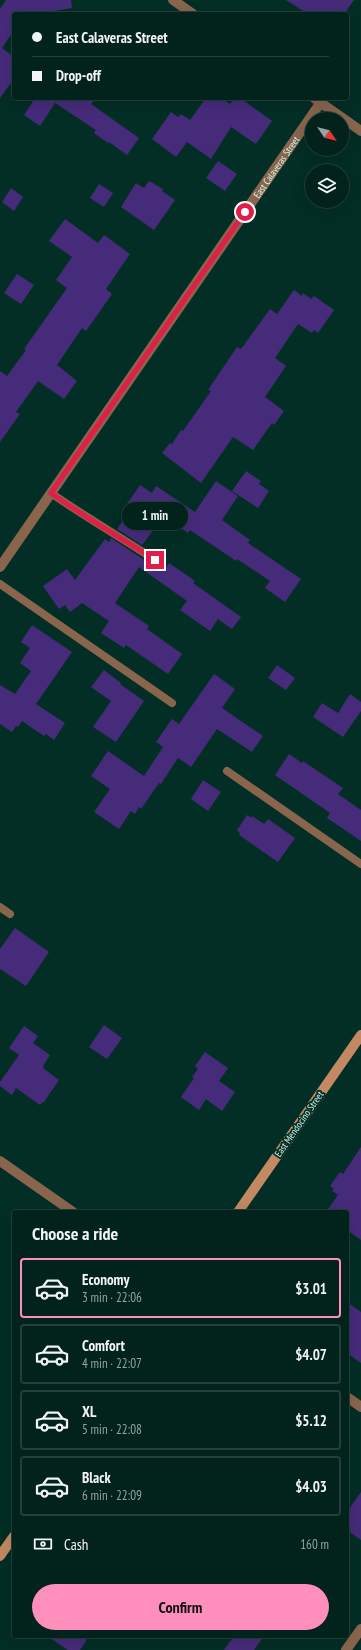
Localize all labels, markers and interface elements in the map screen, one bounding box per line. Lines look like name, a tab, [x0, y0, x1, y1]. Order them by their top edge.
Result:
text: East Calaveras Street	[56, 28, 168, 47]
text: Drop-off	[56, 66, 101, 85]
north arrow	[305, 112, 349, 156]
map controls	[305, 112, 349, 208]
street label: East Calaveras Street	[250, 133, 302, 201]
button: layers	[305, 164, 349, 208]
route start	[236, 203, 254, 221]
callout: 1 min	[122, 502, 188, 530]
text: 1 min	[142, 507, 168, 524]
route end	[146, 551, 164, 569]
street label: East Mendocino Street	[271, 1088, 327, 1159]
text: Choose a ride	[32, 1222, 118, 1245]
icon: car	[34, 1270, 70, 1306]
text: Economy	[82, 1270, 130, 1289]
text: $3.01	[295, 1279, 327, 1298]
text: 3 min · 22:06	[82, 1289, 142, 1306]
icon: car	[34, 1336, 70, 1372]
text: Comfort	[82, 1336, 125, 1355]
text: $4.07	[295, 1345, 327, 1364]
text: 4 min · 22:07	[82, 1355, 142, 1372]
icon: car	[34, 1402, 70, 1438]
text: XL	[82, 1402, 96, 1421]
text: $5.12	[295, 1411, 327, 1430]
text: 5 min · 22:08	[82, 1421, 142, 1438]
icon: car	[34, 1468, 70, 1504]
text: Black	[82, 1468, 111, 1487]
text: $4.03	[295, 1477, 327, 1496]
text: 6 min · 22:09	[82, 1487, 142, 1504]
icon: cash	[32, 1533, 54, 1555]
text: Cash	[64, 1535, 88, 1554]
text: 160 m	[300, 1536, 329, 1553]
button: Confirm	[32, 1584, 329, 1630]

